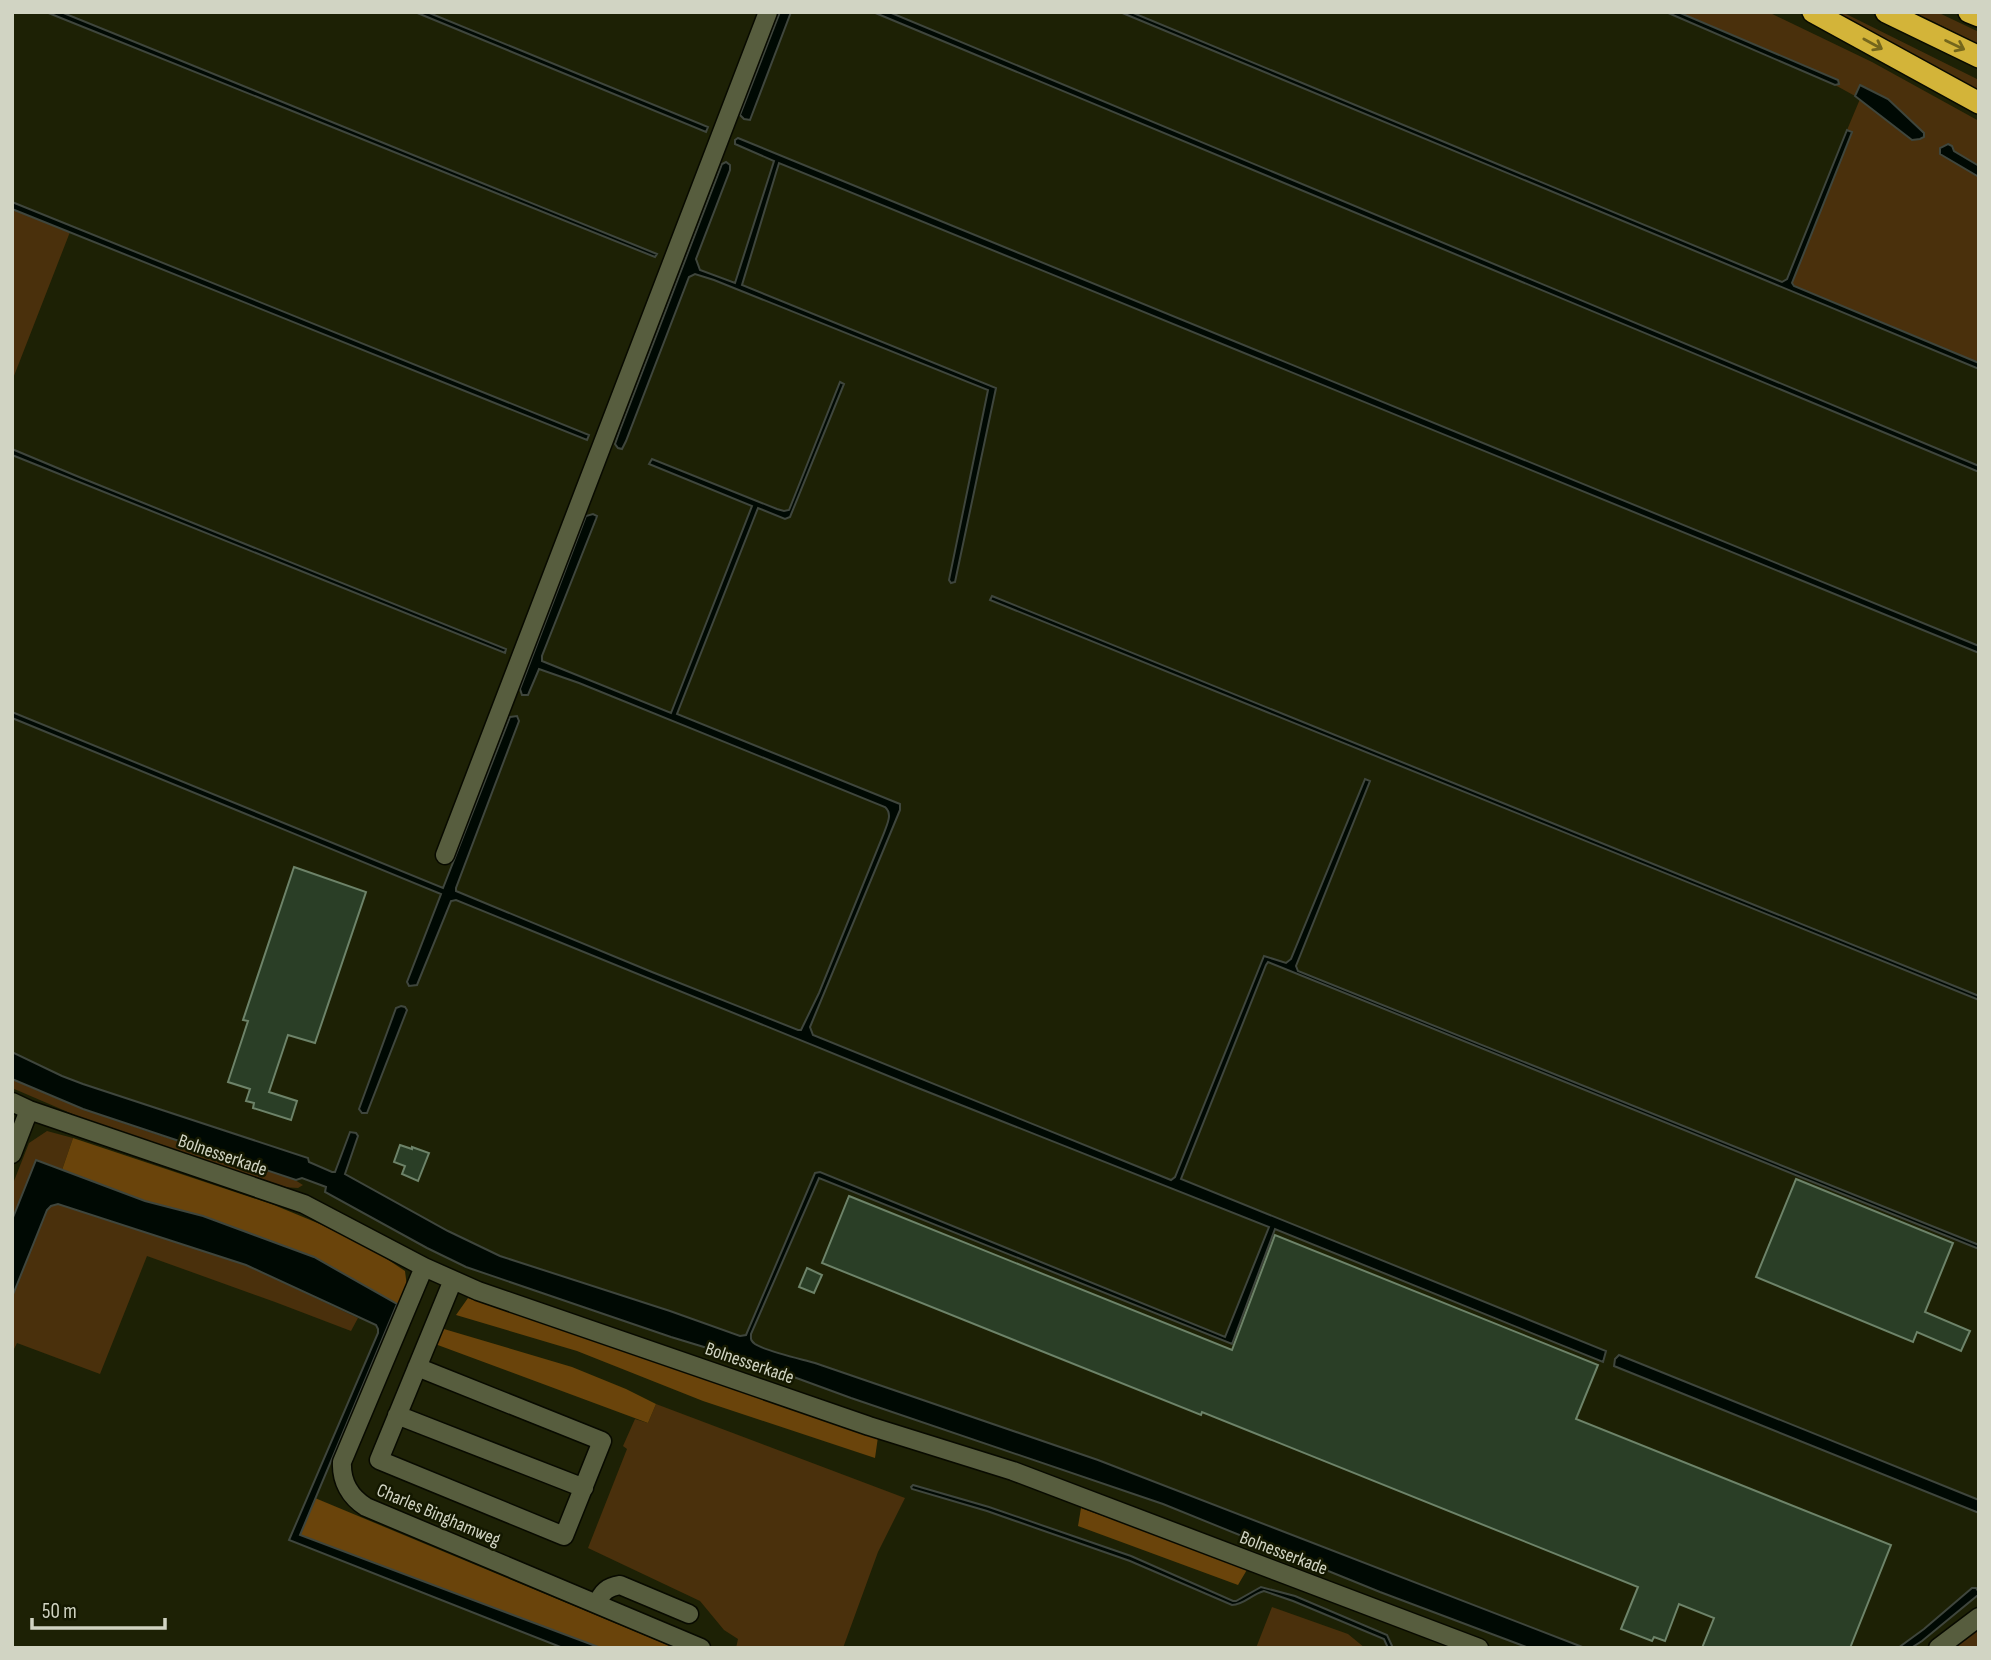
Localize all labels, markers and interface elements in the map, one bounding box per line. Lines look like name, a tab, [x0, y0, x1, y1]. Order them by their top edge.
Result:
one-way arrow	[1862, 38, 1883, 51]
one-way arrow	[1944, 39, 1965, 52]
street label: Bolnesserkade	[175, 1130, 270, 1181]
street label: Bolnesserkade	[702, 1338, 797, 1389]
street label: Charles Binghamweg	[373, 1479, 504, 1552]
street label: Bolnesserkade	[1236, 1526, 1331, 1581]
scale bar	[32, 1586, 164, 1630]
text: 50 m	[42, 1599, 77, 1624]

